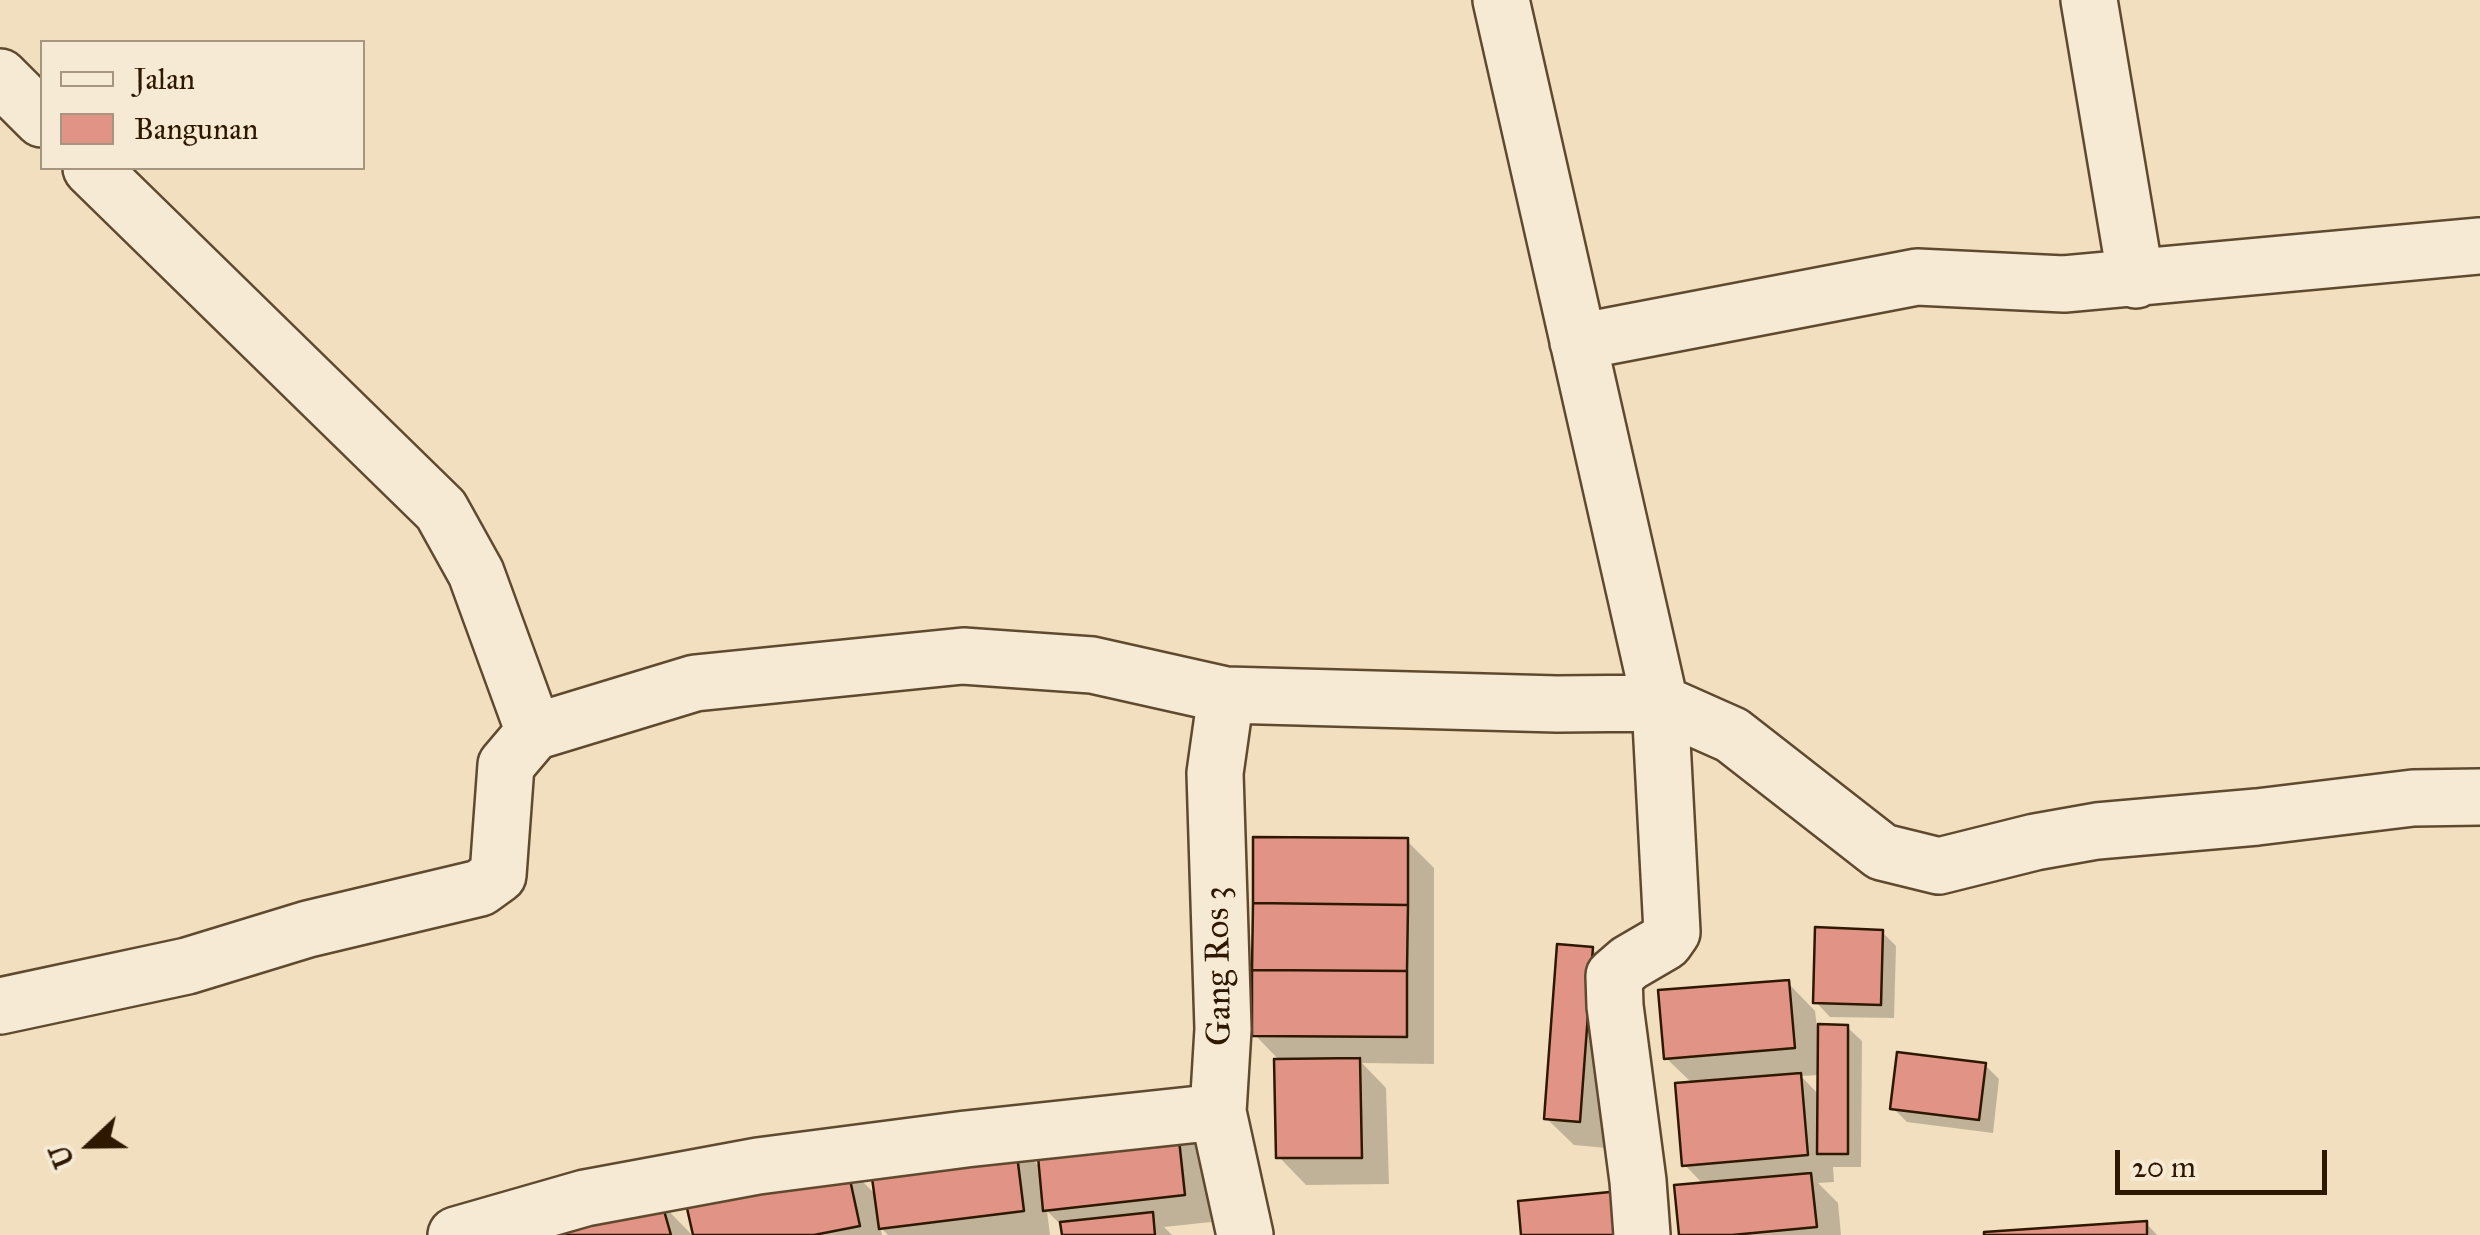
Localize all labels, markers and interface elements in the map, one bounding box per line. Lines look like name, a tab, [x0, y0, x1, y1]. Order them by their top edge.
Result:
legend	[40, 40, 365, 170]
text: Jalan	[134, 61, 195, 97]
text: Bangunan	[134, 111, 258, 147]
street label: Gang Ros 3	[1198, 886, 1242, 1046]
north arrow	[40, 1095, 140, 1195]
scale bar	[2120, 1130, 2332, 1192]
text: U	[41, 1140, 82, 1173]
text: 20 m	[2132, 1149, 2196, 1185]

